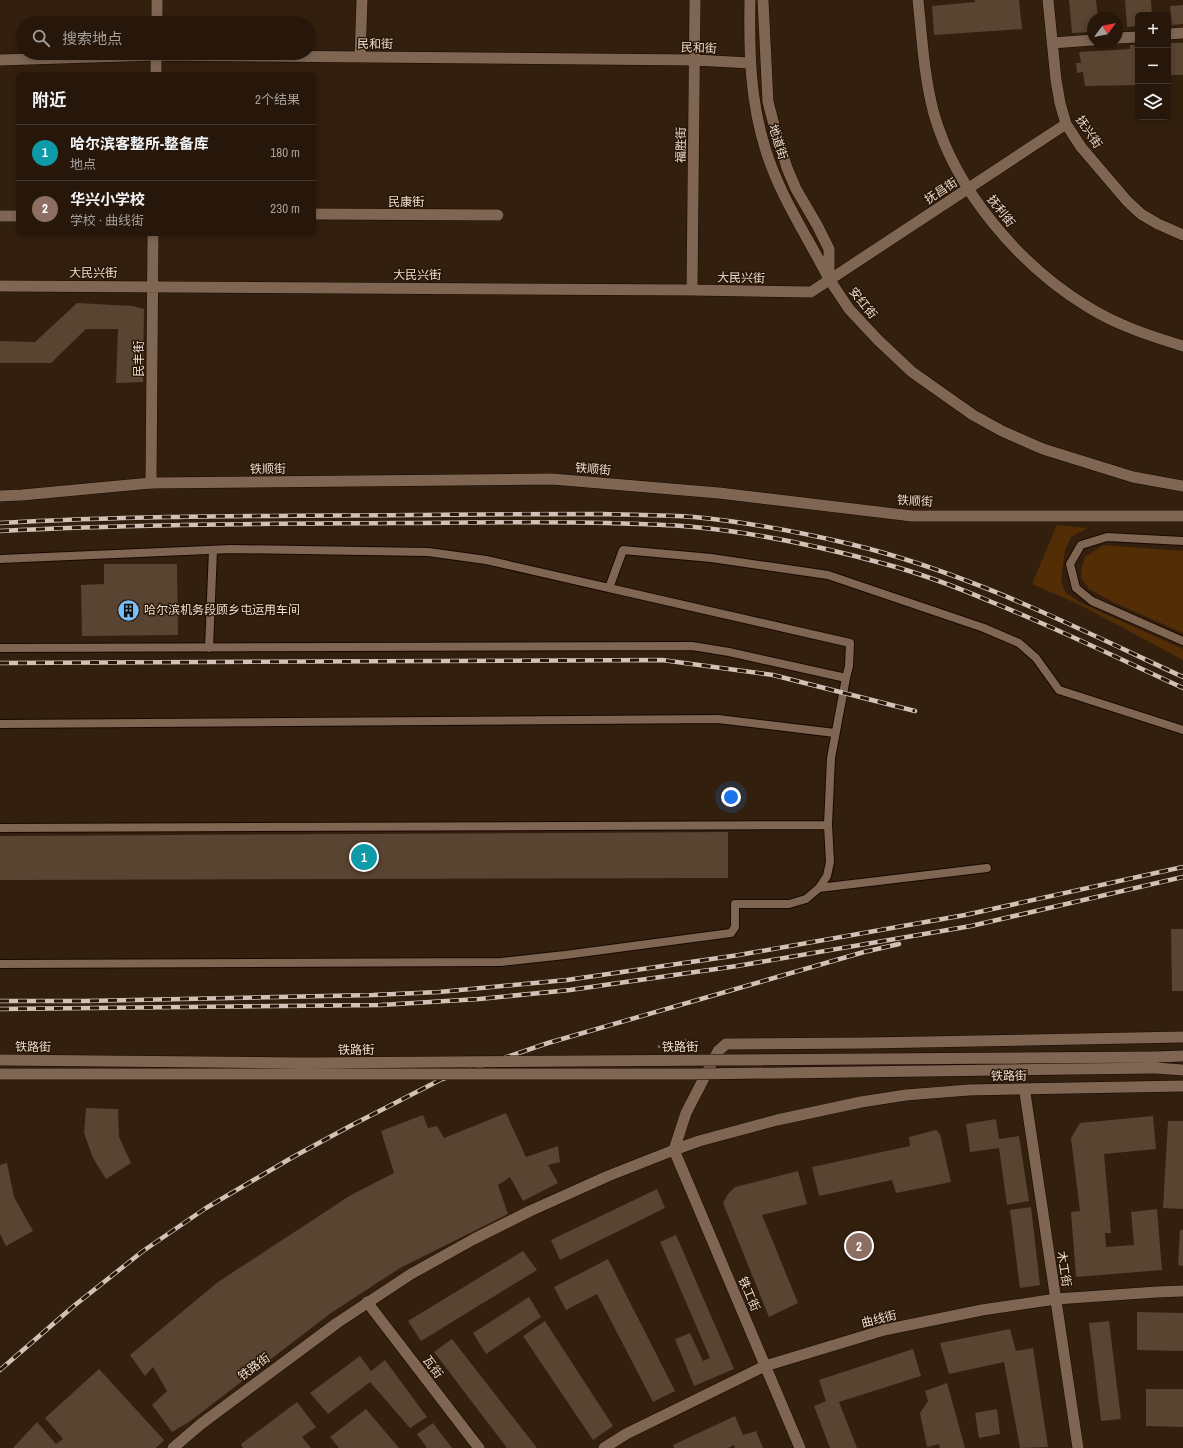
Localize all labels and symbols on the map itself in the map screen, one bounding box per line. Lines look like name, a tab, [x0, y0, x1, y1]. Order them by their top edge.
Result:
north arrow	[1087, 12, 1123, 48]
street label: 民和街	[357, 36, 393, 52]
street label: 民和街	[681, 39, 717, 57]
street label: 抚兴街	[1072, 113, 1106, 151]
street label: 地道街	[765, 122, 791, 162]
street label: 福胜街	[673, 127, 689, 163]
street label: 抚昌街	[922, 174, 960, 208]
street label: 抚利街	[984, 192, 1018, 230]
street label: 民康街	[388, 194, 424, 210]
street label: 大民兴街	[69, 265, 117, 281]
street label: 大民兴街	[393, 267, 441, 283]
street label: 大民兴街	[717, 270, 765, 286]
street label: 安红街	[845, 284, 881, 322]
street label: 民丰街	[131, 341, 147, 377]
street label: 铁顺街	[574, 459, 612, 479]
street label: 铁顺街	[250, 461, 286, 477]
street label: 铁顺街	[897, 492, 933, 510]
building icon: 哈尔滨机务段顾乡屯运用车间	[116, 597, 142, 623]
place label: 哈尔滨机务段顾乡屯运用车间	[144, 602, 300, 618]
your location	[721, 787, 741, 807]
pin: 1	[351, 842, 377, 872]
street label: 铁路街	[15, 1039, 51, 1055]
street label: 铁路街	[662, 1039, 698, 1055]
street label: 铁路街	[338, 1042, 374, 1058]
street label: 铁路街	[991, 1068, 1027, 1084]
pin: 2	[846, 1231, 872, 1261]
street label: 木工街	[1053, 1250, 1075, 1288]
street label: 铁工街	[735, 1274, 763, 1314]
street label: 曲线街	[860, 1307, 898, 1331]
street label: 铁路街	[235, 1350, 273, 1384]
street label: 瓦街	[419, 1353, 447, 1381]

